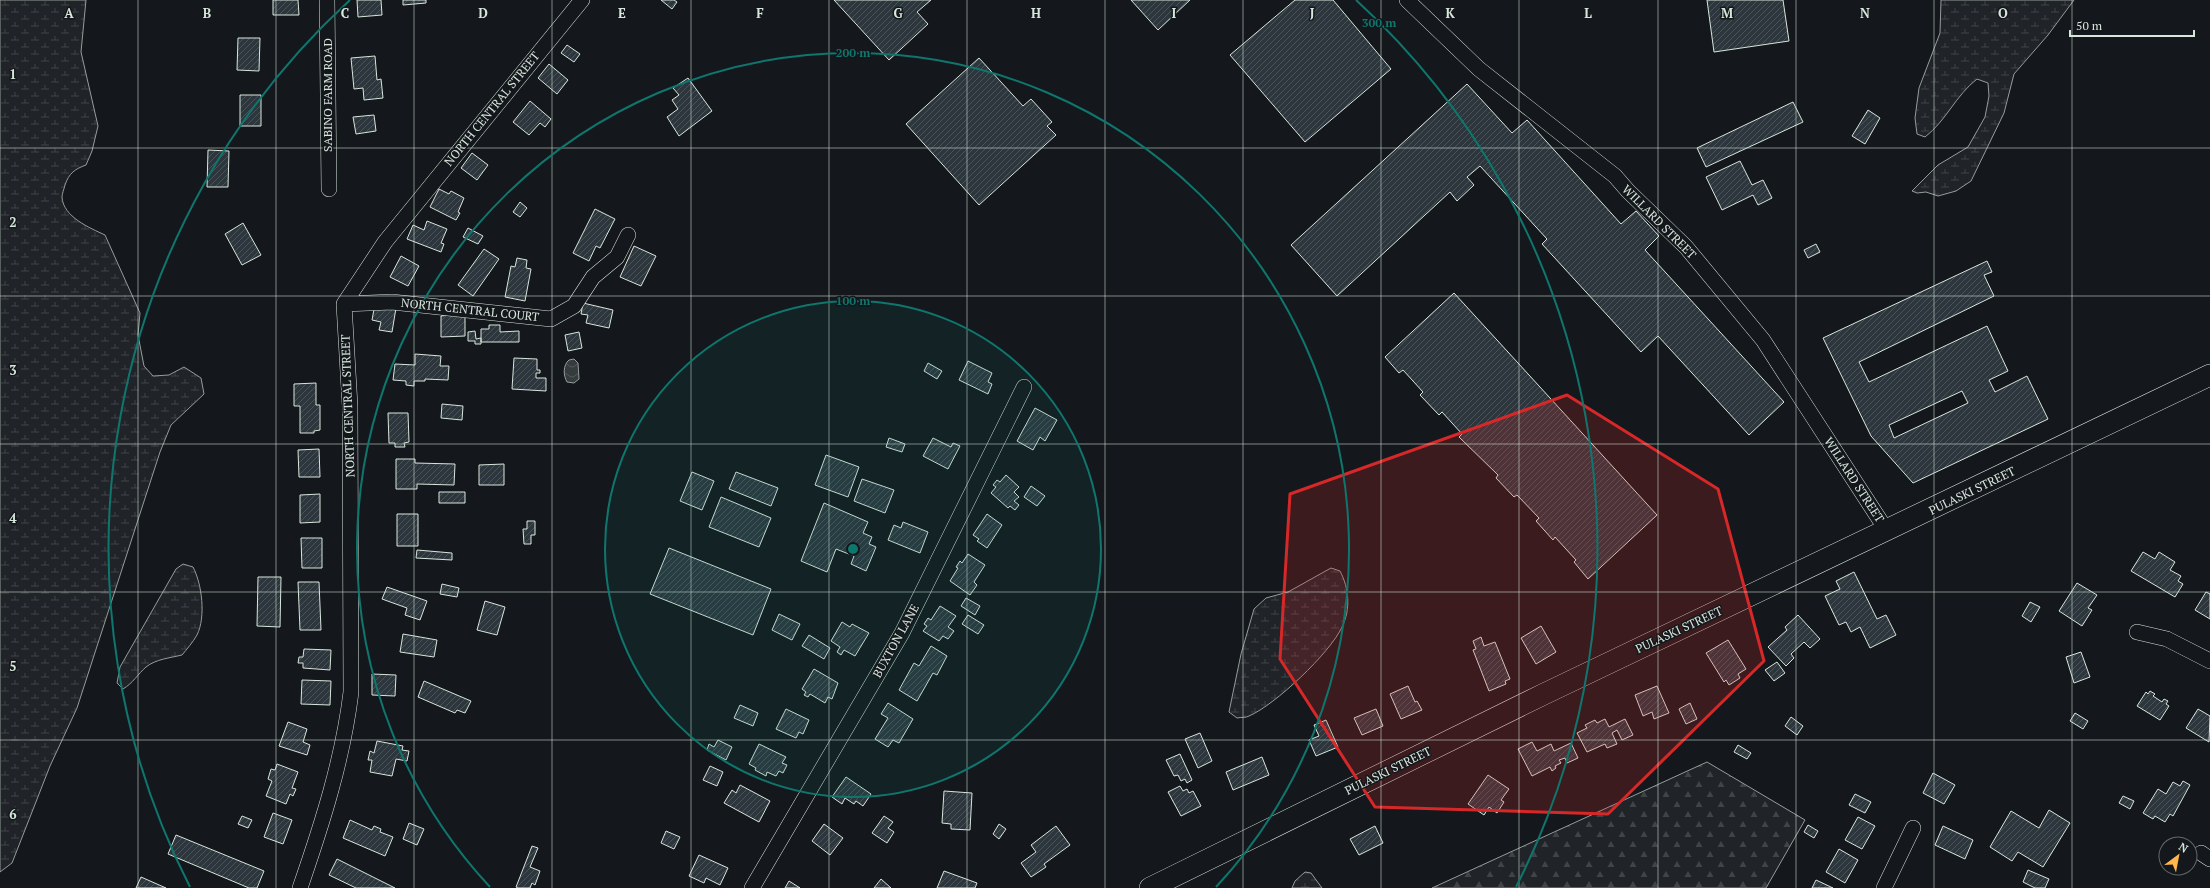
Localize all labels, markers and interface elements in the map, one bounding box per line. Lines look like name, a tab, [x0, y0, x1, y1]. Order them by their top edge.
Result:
text: A	[64, 4, 74, 22]
text: B	[203, 4, 211, 22]
text: C	[341, 4, 349, 22]
text: D	[478, 4, 488, 22]
text: E	[618, 4, 626, 22]
text: F	[756, 4, 764, 22]
text: G	[893, 4, 903, 22]
text: H	[1031, 4, 1041, 22]
text: I	[1172, 4, 1177, 22]
text: J	[1310, 4, 1315, 22]
text: K	[1445, 4, 1455, 22]
text: L	[1584, 4, 1592, 22]
text: M	[1721, 4, 1733, 22]
text: N	[1860, 4, 1870, 22]
text: O	[1998, 4, 2008, 22]
scale bar	[2070, 12, 2194, 38]
text: 300 m	[1362, 15, 1396, 30]
text: 50 m	[2076, 18, 2103, 33]
street label: SABINO FARM ROAD	[320, 38, 335, 152]
text: 200 m	[836, 45, 870, 60]
street label: NORTH CENTRAL STREET	[441, 48, 543, 169]
text: 1	[9, 65, 17, 83]
street label: WILLARD STREET	[1619, 181, 1700, 262]
text: 2	[9, 213, 17, 231]
text: 100 m	[836, 293, 870, 308]
street label: NORTH CENTRAL COURT	[400, 295, 540, 324]
street label: NORTH CENTRAL STREET	[337, 334, 357, 478]
text: 3	[9, 361, 17, 379]
street label: WILLARD STREET	[1821, 434, 1888, 526]
street label: PULASKI STREET	[1926, 463, 2018, 518]
text: 4	[9, 509, 17, 527]
centre of rings	[846, 542, 860, 556]
street label: BUXTON LANE	[869, 601, 922, 680]
street label: PULASKI STREET	[1633, 603, 1725, 656]
text: 5	[9, 657, 17, 675]
street label: PULASKI STREET	[1342, 743, 1434, 798]
text: 6	[9, 805, 17, 823]
north arrow	[2158, 836, 2198, 876]
text: N	[2176, 839, 2191, 856]

